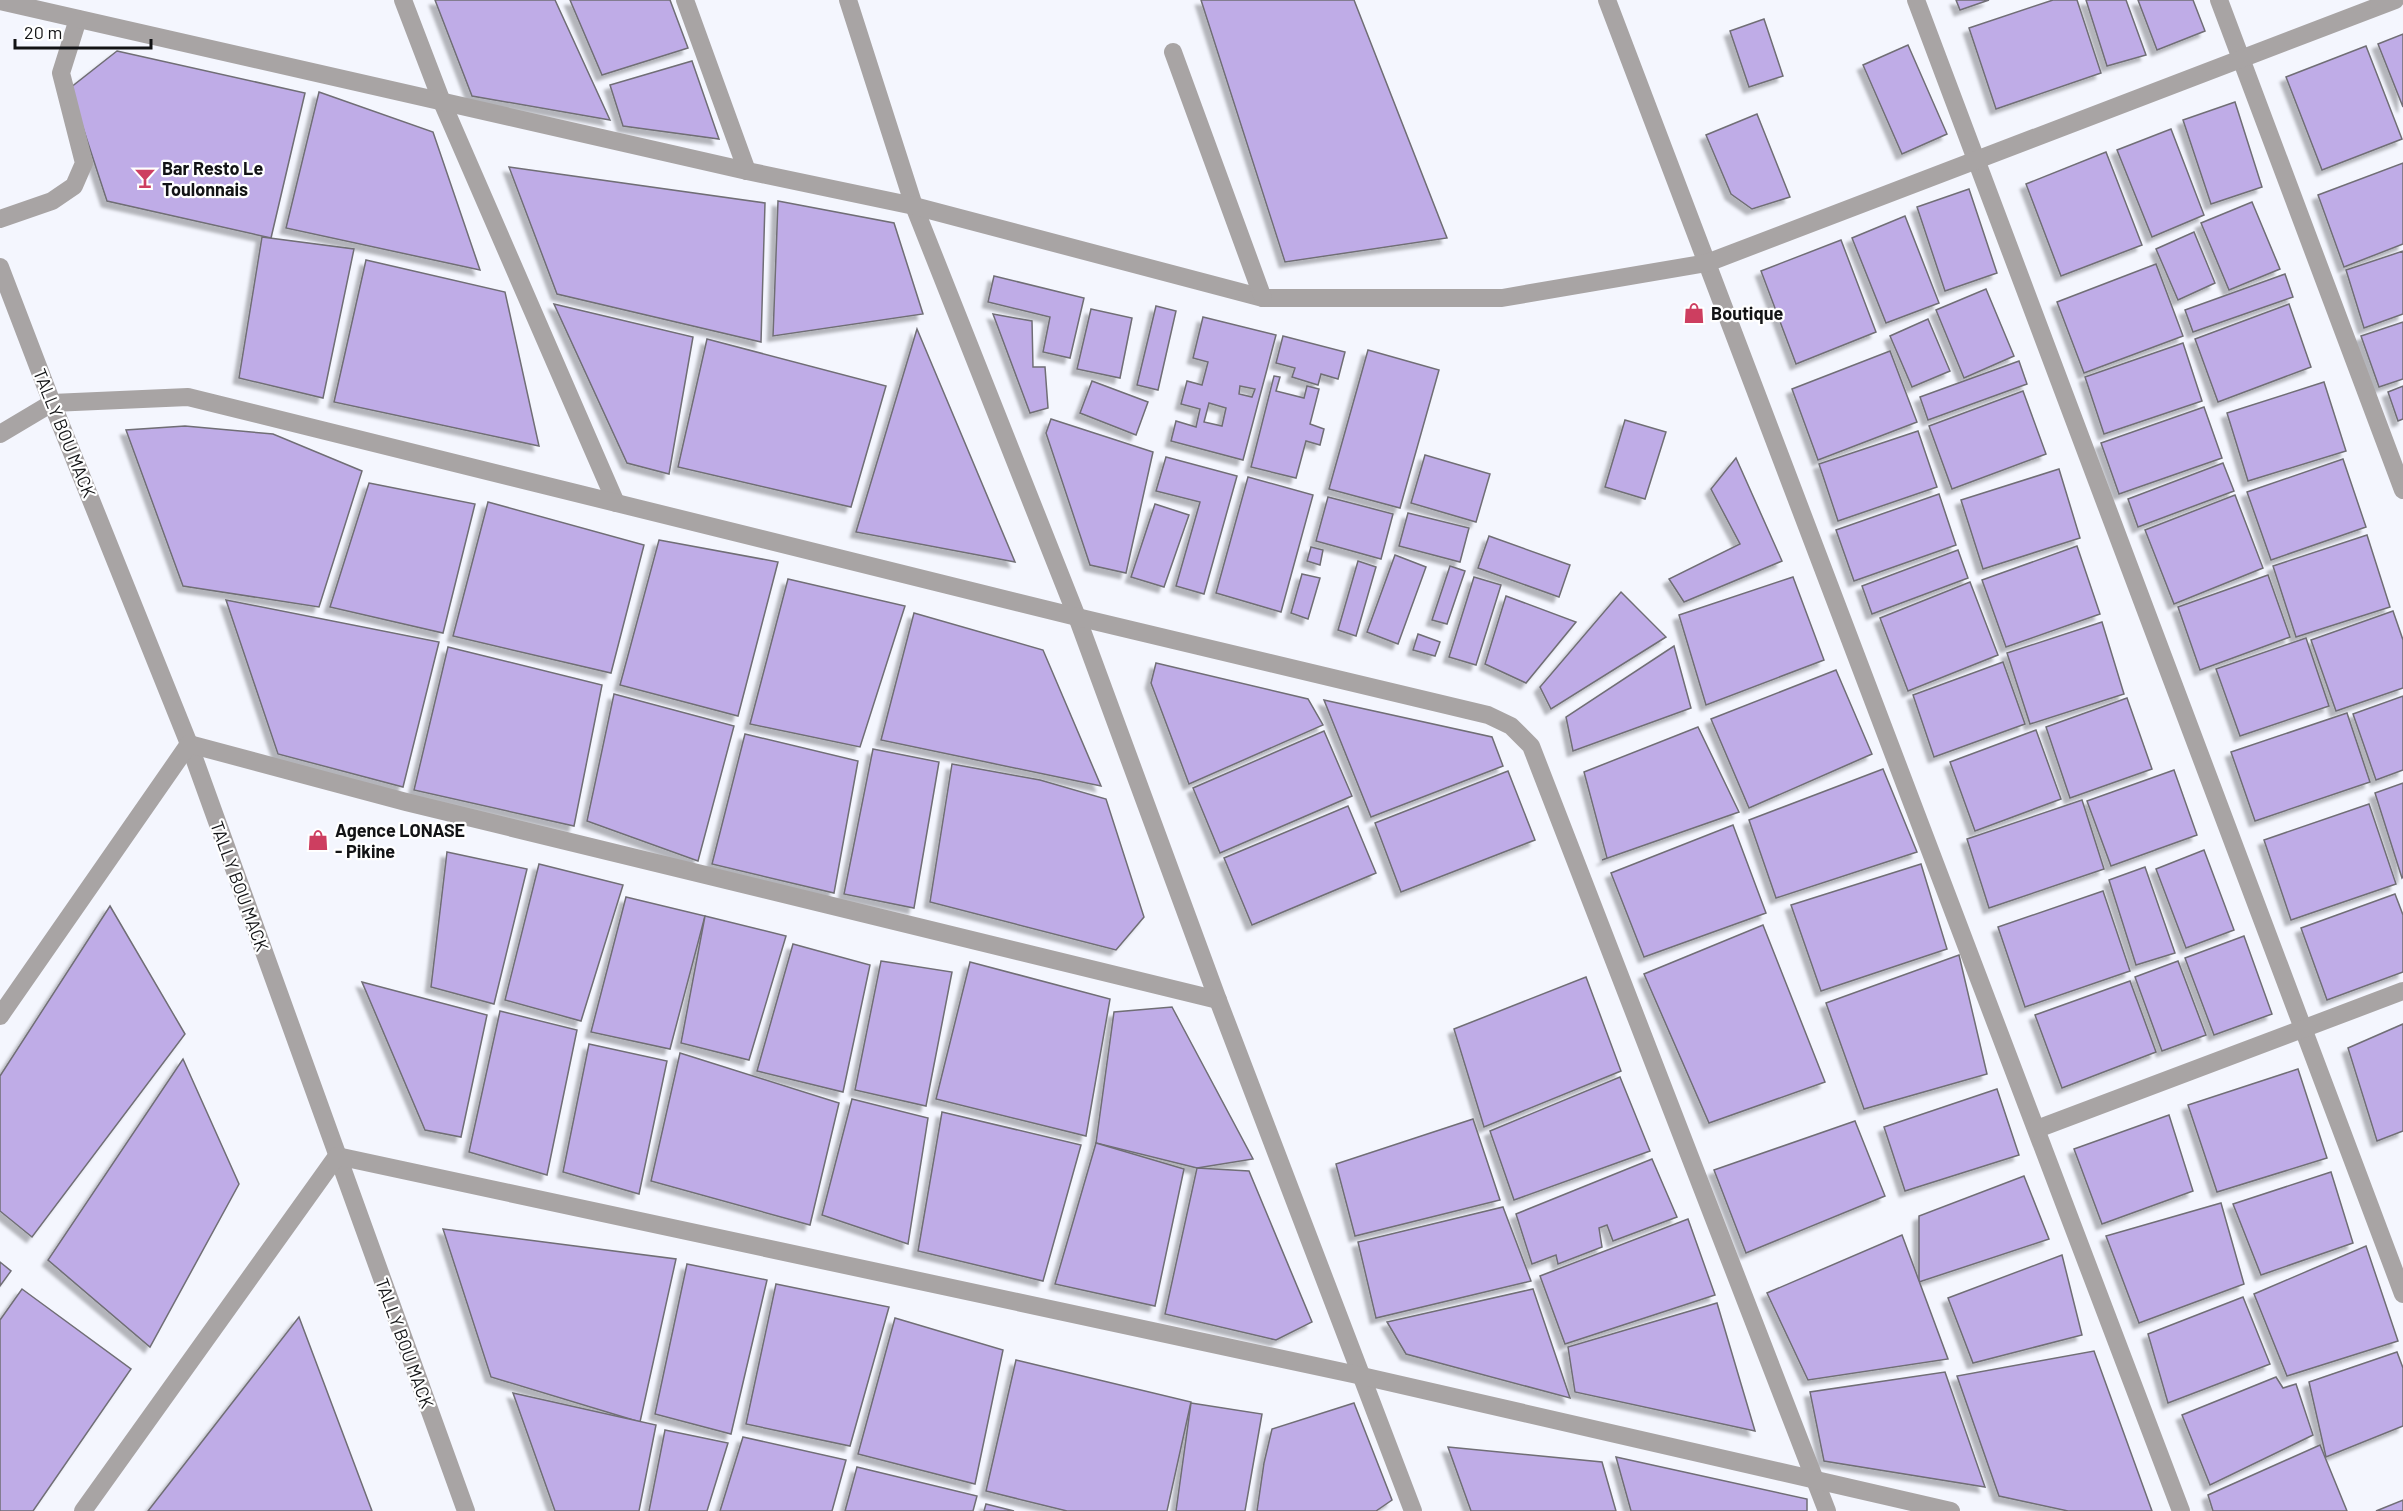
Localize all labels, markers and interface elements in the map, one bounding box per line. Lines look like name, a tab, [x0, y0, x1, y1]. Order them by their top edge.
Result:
scale bar	[15, 12, 152, 50]
text: 20 m	[24, 21, 62, 43]
place label: Bar Resto Le Toulonnais	[162, 157, 263, 200]
bar icon: Bar Resto Le Toulonnais	[133, 166, 157, 190]
shop icon: Boutique	[1682, 301, 1706, 325]
place label: Boutique	[1711, 302, 1783, 324]
street label: TALLY BOU MACK	[29, 365, 101, 501]
street label: TALLY BOU MACK	[206, 818, 274, 954]
place label: Agence LONASE - Pikine	[335, 819, 465, 862]
shop icon: Agence LONASE - Pikine	[306, 828, 330, 852]
street label: TALLY BOU MACK	[371, 1275, 439, 1411]

